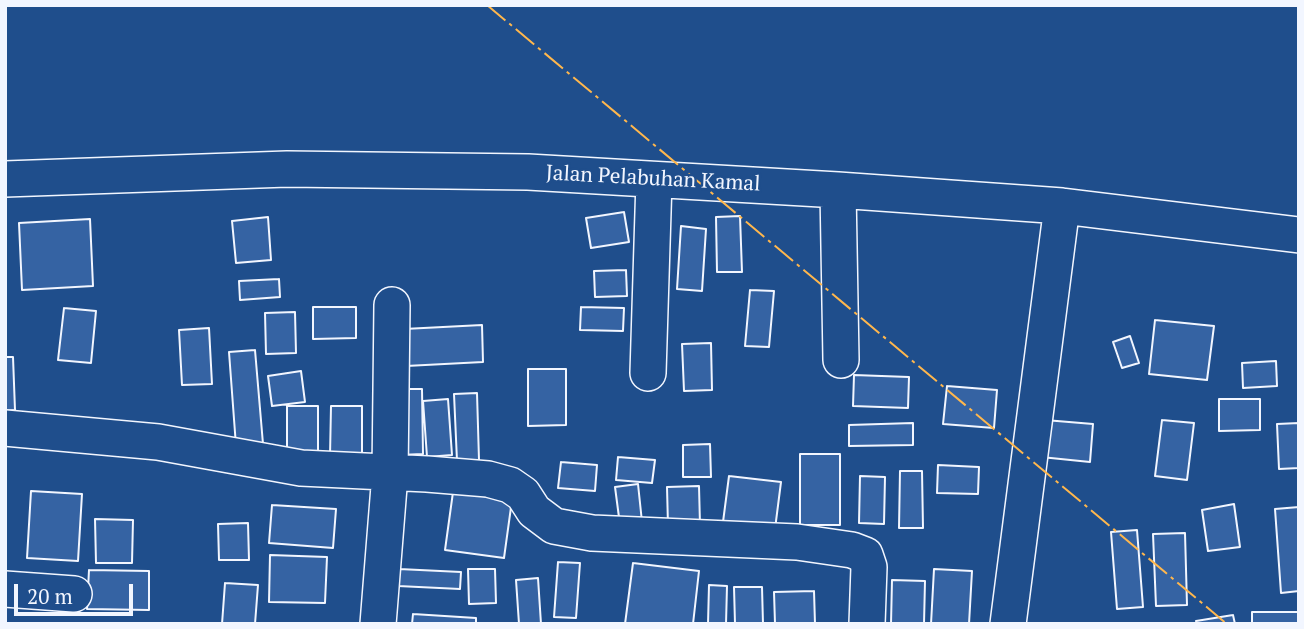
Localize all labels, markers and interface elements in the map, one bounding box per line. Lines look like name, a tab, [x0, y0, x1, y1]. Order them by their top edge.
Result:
street label: Jalan Pelabuhan Kamal	[545, 161, 761, 197]
scale bar	[18, 570, 136, 614]
text: 20 m	[27, 582, 73, 610]

